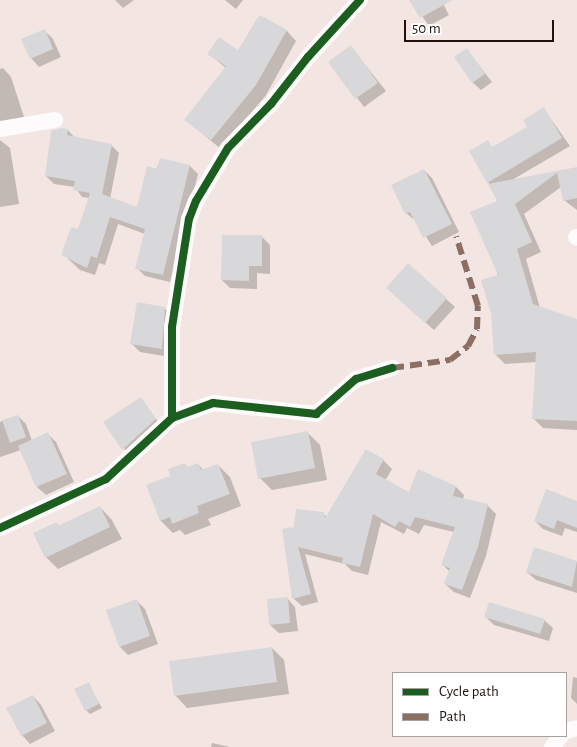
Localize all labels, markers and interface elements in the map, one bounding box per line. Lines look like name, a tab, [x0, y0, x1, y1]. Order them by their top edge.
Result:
scale bar	[407, 10, 557, 42]
text: 50 m	[412, 21, 441, 36]
legend	[392, 672, 567, 737]
text: Cycle path	[439, 684, 499, 699]
text: Path	[439, 709, 466, 724]

